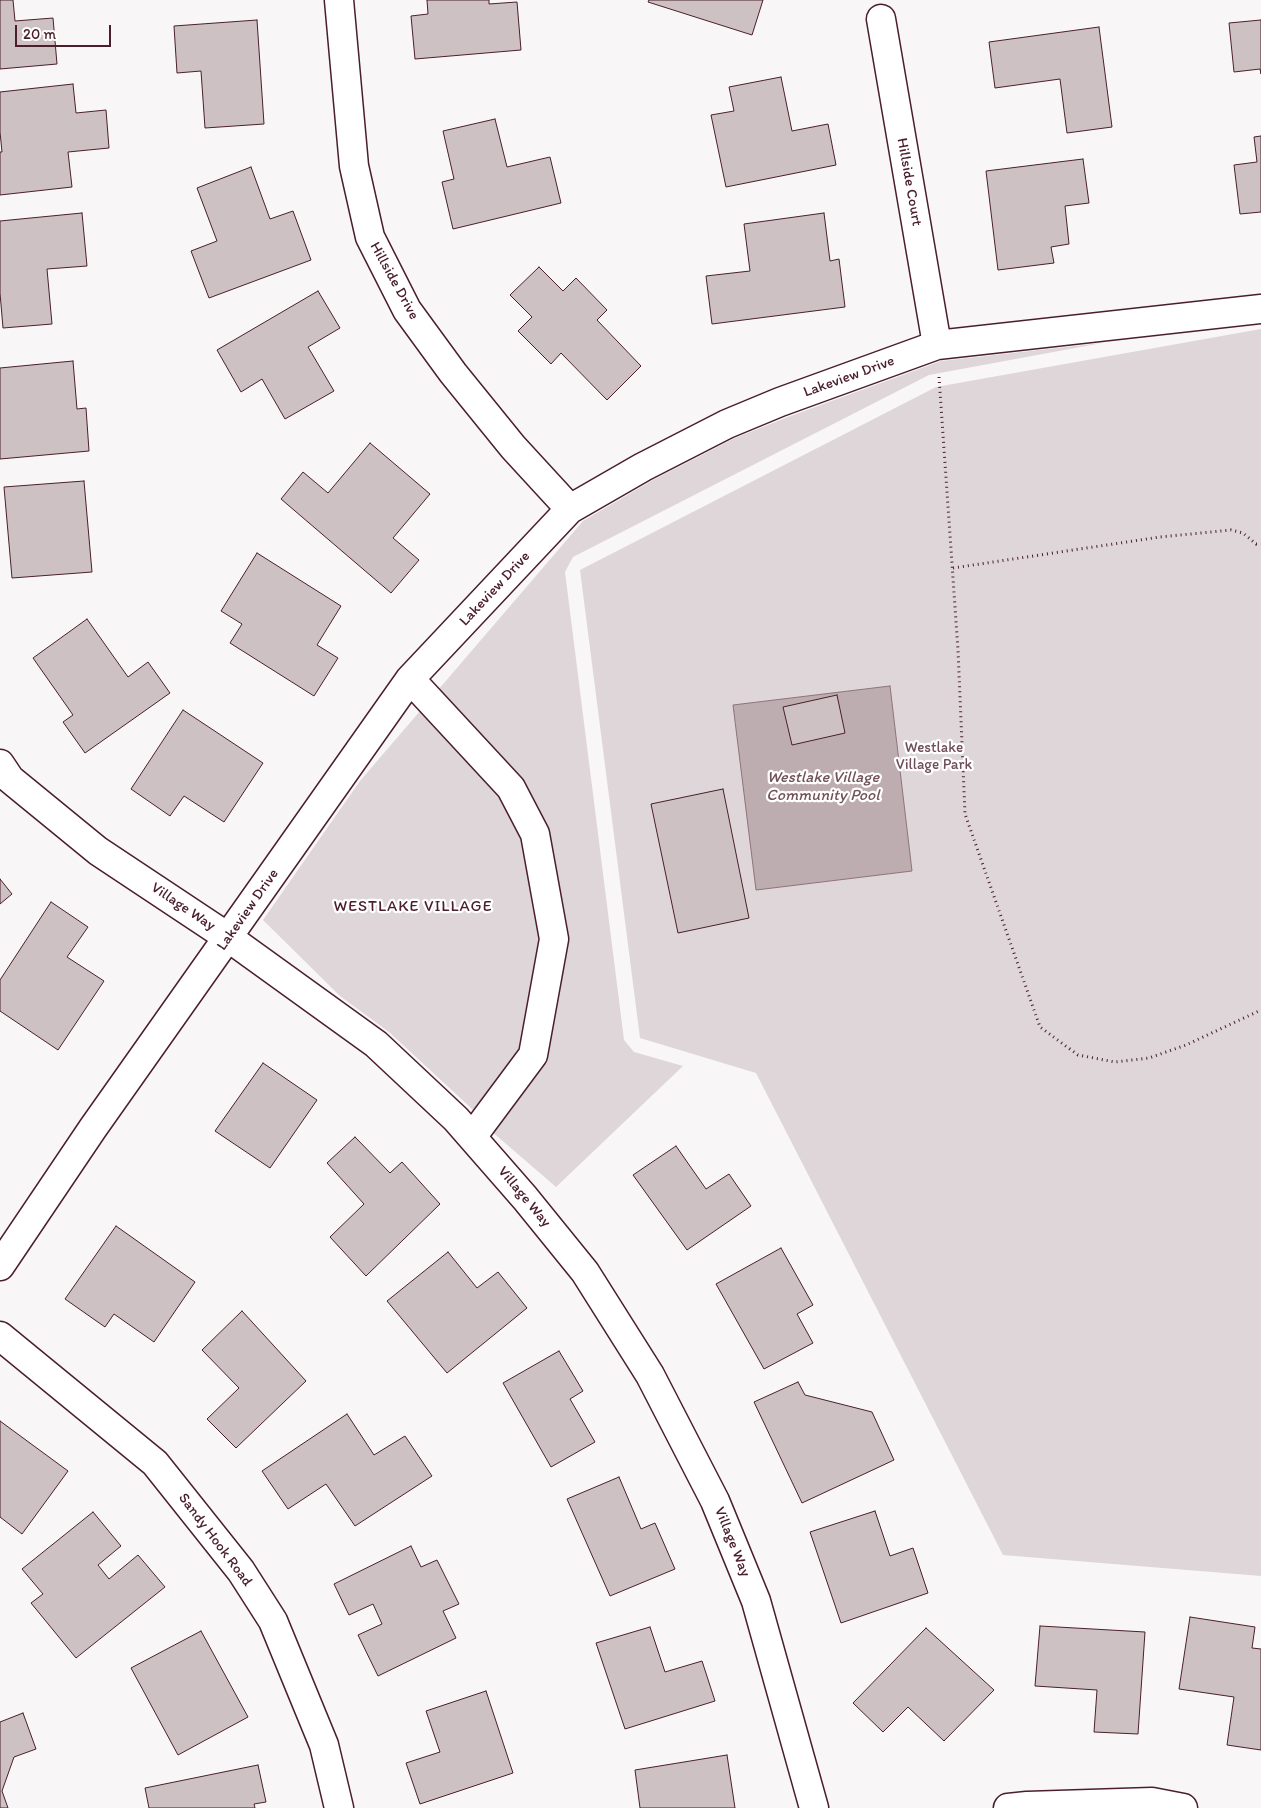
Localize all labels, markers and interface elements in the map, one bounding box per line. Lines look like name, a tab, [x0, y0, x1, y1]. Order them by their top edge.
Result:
scale bar	[18, 15, 114, 47]
text: 20 m	[23, 25, 56, 43]
street label: Hillside Court	[892, 136, 926, 228]
street label: Hillside Drive	[365, 239, 423, 323]
street label: Lakeview Drive	[801, 352, 897, 402]
street label: Lakeview Drive	[456, 548, 534, 630]
park label: Westlake Village Park	[896, 739, 972, 774]
water label: Westlake Village Community Pool	[766, 768, 880, 806]
street label: Lakeview Drive	[213, 866, 283, 954]
street label: Village Way	[147, 879, 219, 935]
district label: WESTLAKE VILLAGE	[332, 897, 494, 917]
street label: Village Way	[493, 1163, 555, 1231]
street label: Sandy Hook Road	[174, 1490, 256, 1590]
street label: Village Way	[710, 1504, 754, 1580]

